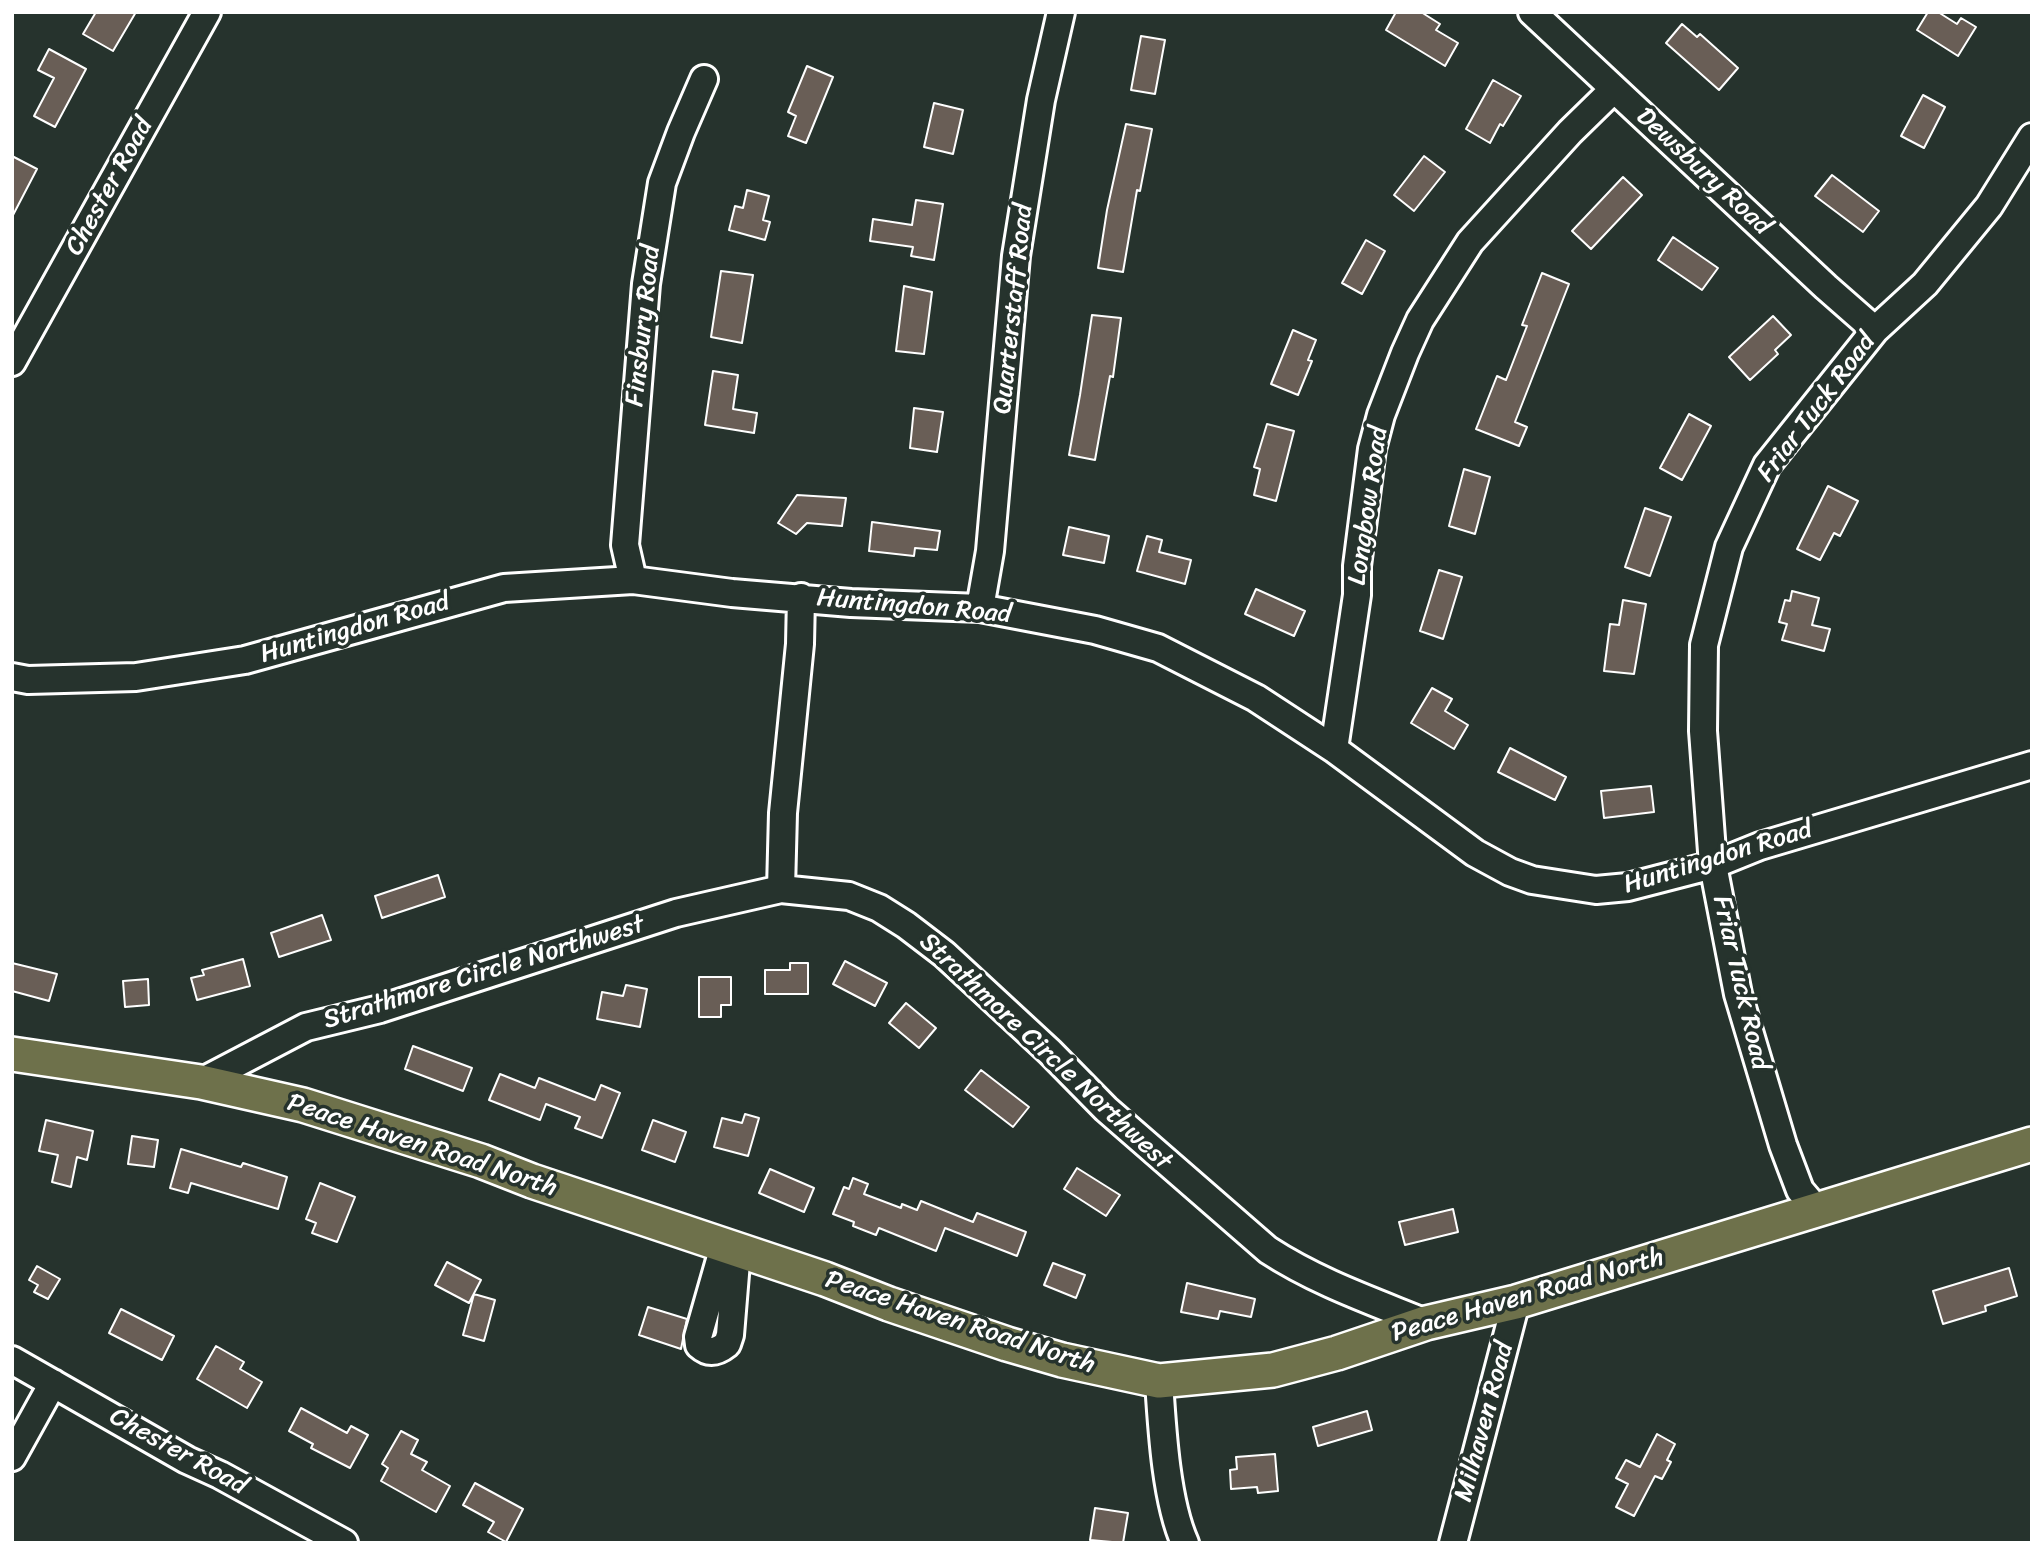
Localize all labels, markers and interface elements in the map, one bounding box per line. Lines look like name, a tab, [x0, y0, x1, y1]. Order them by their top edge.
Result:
street label: Dewsbury Road	[1629, 101, 1777, 243]
street label: Chester Road	[59, 113, 161, 261]
street label: Quarterstaff Road	[987, 202, 1041, 416]
street label: Finsbury Road	[620, 244, 668, 408]
street label: Friar Tuck Road	[1751, 328, 1883, 488]
street label: Longbow Road	[1342, 425, 1396, 587]
street label: Huntingdon Road	[815, 583, 1013, 631]
street label: Huntingdon Road	[257, 587, 453, 671]
street label: Huntingdon Road	[1620, 815, 1816, 901]
street label: Friar Tuck Road	[1705, 893, 1775, 1073]
street label: Strathmore Circle Northwest	[320, 909, 648, 1037]
street label: Strathmore Circle Northwest	[912, 927, 1178, 1177]
street label: Peace Haven Road North	[283, 1088, 561, 1204]
street label: Peace Haven Road North	[1388, 1242, 1668, 1350]
street label: Peace Haven Road North	[821, 1265, 1099, 1381]
street label: Milhaven Road	[1449, 1339, 1521, 1505]
street label: Chester Road	[104, 1401, 252, 1503]

